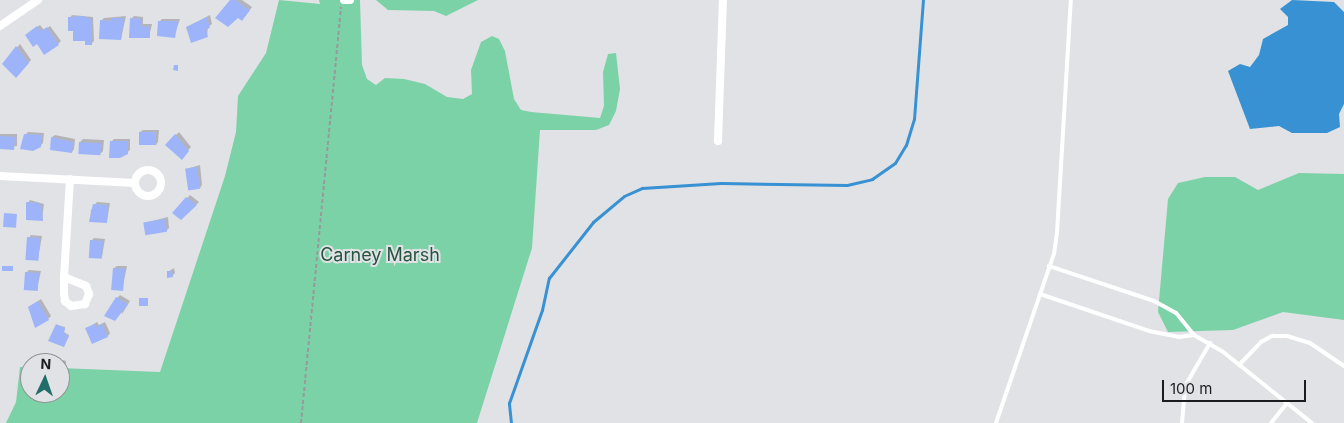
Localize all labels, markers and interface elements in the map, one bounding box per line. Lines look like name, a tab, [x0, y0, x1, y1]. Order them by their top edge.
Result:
park label: Carney Marsh	[320, 244, 440, 266]
north arrow	[20, 353, 70, 403]
text: N	[40, 355, 52, 372]
scale bar	[1164, 370, 1308, 402]
text: 100 m	[1170, 379, 1212, 398]

